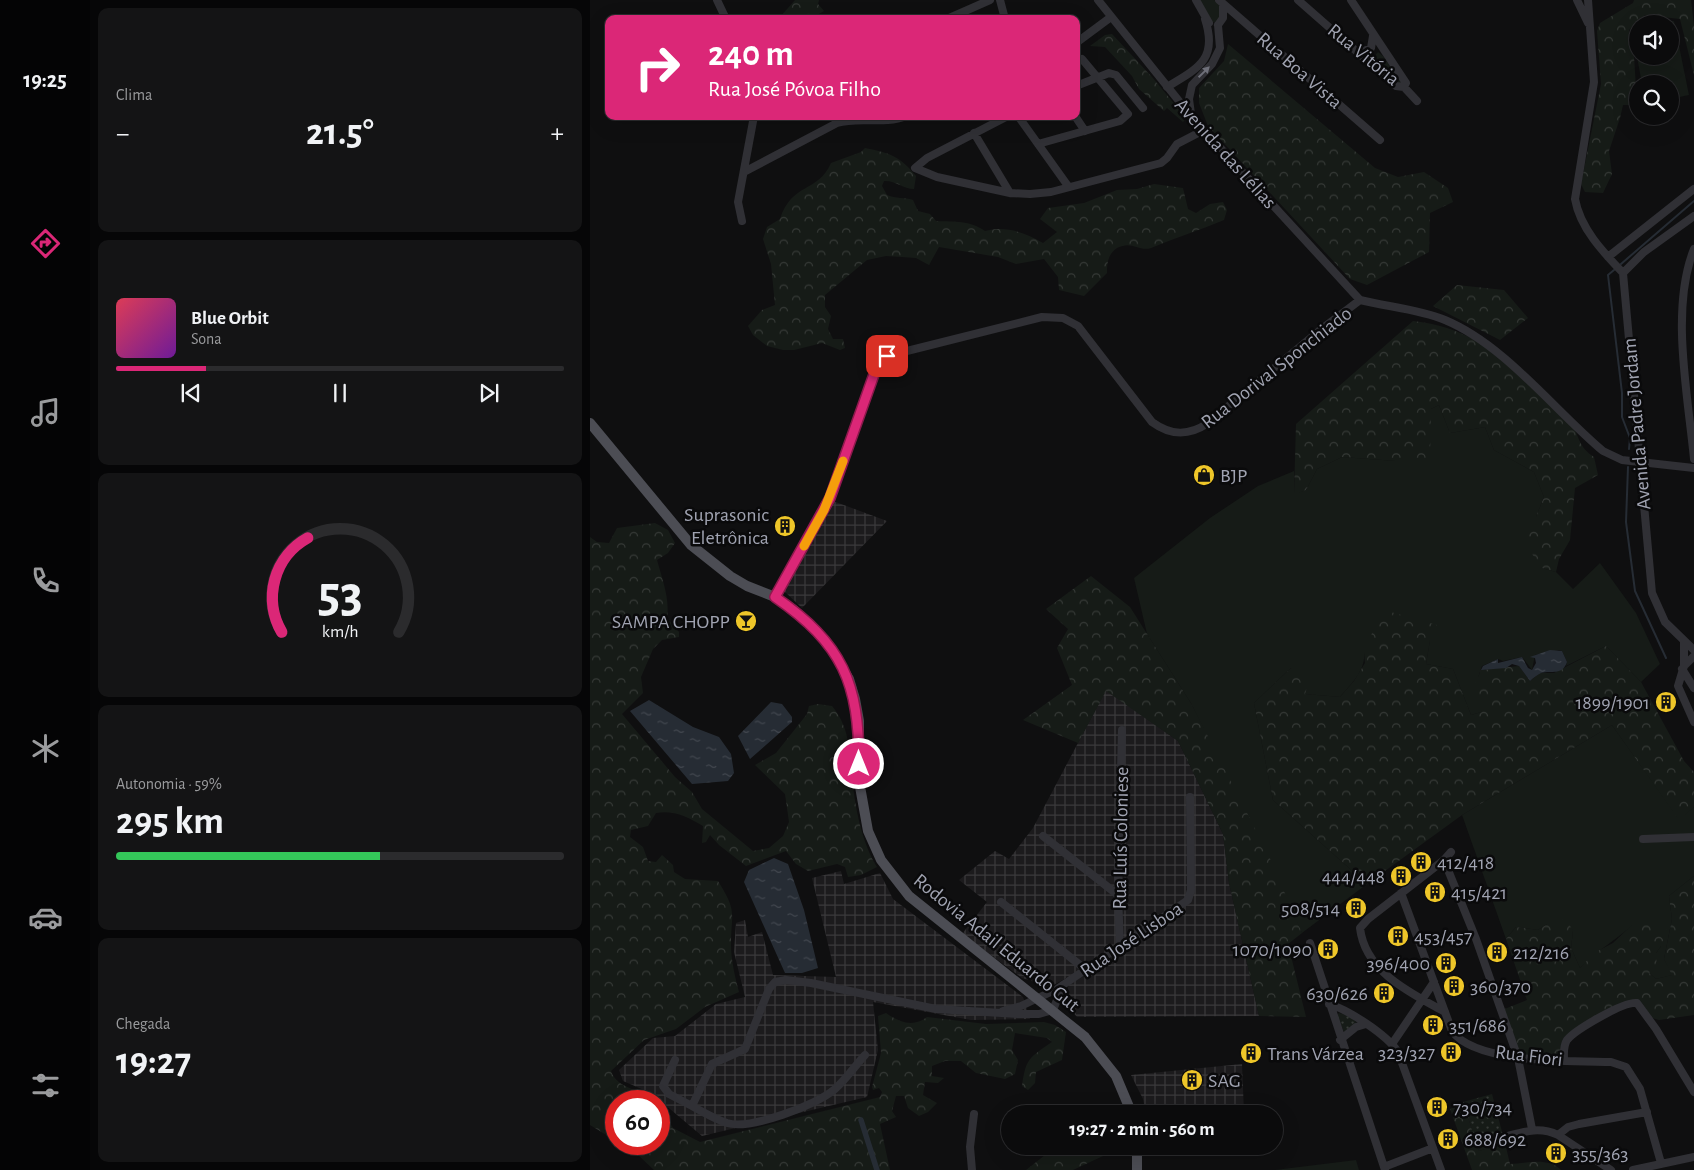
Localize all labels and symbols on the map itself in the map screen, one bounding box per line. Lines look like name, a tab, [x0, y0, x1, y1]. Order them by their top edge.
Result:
street label: Rua Vitória	[1324, 20, 1403, 90]
street label: Rua Boa Vista	[1253, 29, 1346, 113]
one-way arrow	[1197, 66, 1209, 78]
street label: Avenida das Lélias	[1171, 95, 1280, 213]
street label: Rua Dorival Sponchiado	[1198, 303, 1356, 433]
pin	[866, 335, 908, 377]
street label: Avenida Padre Jordam	[1620, 337, 1654, 511]
shop icon: BJP	[1192, 463, 1216, 487]
place label: BJP	[1220, 466, 1247, 486]
place label: Suprasonic Eletrônica	[684, 505, 769, 548]
building icon: Suprasonic Eletrônica	[773, 514, 797, 538]
bar icon: SAMPA CHOPP	[734, 609, 758, 633]
place label: SAMPA CHOPP	[612, 612, 730, 632]
building icon: 1899/1901	[1654, 690, 1678, 714]
place label: 1899/1901	[1575, 693, 1650, 713]
position arrow	[832, 737, 884, 789]
street label: Rua Luís Coloniese	[1110, 766, 1132, 910]
building icon: 412/418	[1409, 850, 1433, 874]
place label: 412/418	[1437, 853, 1494, 873]
building icon: 444/448	[1389, 864, 1413, 888]
place label: 444/448	[1322, 867, 1385, 887]
street label: Rodovia Adail Eduardo Gut	[910, 870, 1083, 1016]
building icon: 415/421	[1423, 880, 1447, 904]
place label: 415/421	[1451, 883, 1507, 903]
building icon: 508/514	[1344, 896, 1368, 920]
street label: Rua José Lisboa	[1077, 898, 1186, 981]
place label: 508/514	[1281, 899, 1340, 919]
building icon: 453/457	[1386, 924, 1410, 948]
place label: 453/457	[1414, 927, 1472, 947]
building icon: 1070/1090	[1316, 937, 1340, 961]
place label: 1070/1090	[1233, 940, 1312, 960]
building icon: 212/216	[1485, 940, 1509, 964]
place label: 212/216	[1513, 943, 1569, 963]
building icon: 396/400	[1434, 951, 1458, 975]
place label: 396/400	[1366, 954, 1430, 974]
building icon: 360/370	[1442, 974, 1466, 998]
place label: 360/370	[1470, 977, 1531, 997]
building icon: 630/626	[1372, 981, 1396, 1005]
place label: 630/626	[1306, 984, 1368, 1004]
building icon: 351/686	[1421, 1013, 1445, 1037]
place label: 351/686	[1449, 1016, 1507, 1036]
building icon: 323/327	[1439, 1040, 1463, 1064]
building icon: Trans Várzea	[1239, 1041, 1263, 1065]
street label: Rua Fiori	[1494, 1042, 1564, 1070]
place label: 323/327	[1378, 1043, 1435, 1063]
place label: Trans Várzea	[1267, 1044, 1364, 1064]
building icon: SAG	[1180, 1068, 1204, 1092]
place label: SAG	[1208, 1071, 1241, 1091]
speed limit sign: 60	[605, 1090, 670, 1155]
building icon: 730/734	[1425, 1095, 1449, 1119]
place label: 730/734	[1453, 1098, 1512, 1118]
building icon: 688/692	[1436, 1127, 1460, 1151]
place label: 688/692	[1464, 1130, 1526, 1150]
building icon: 355/363	[1544, 1141, 1568, 1165]
place label: 355/363	[1572, 1144, 1629, 1164]

